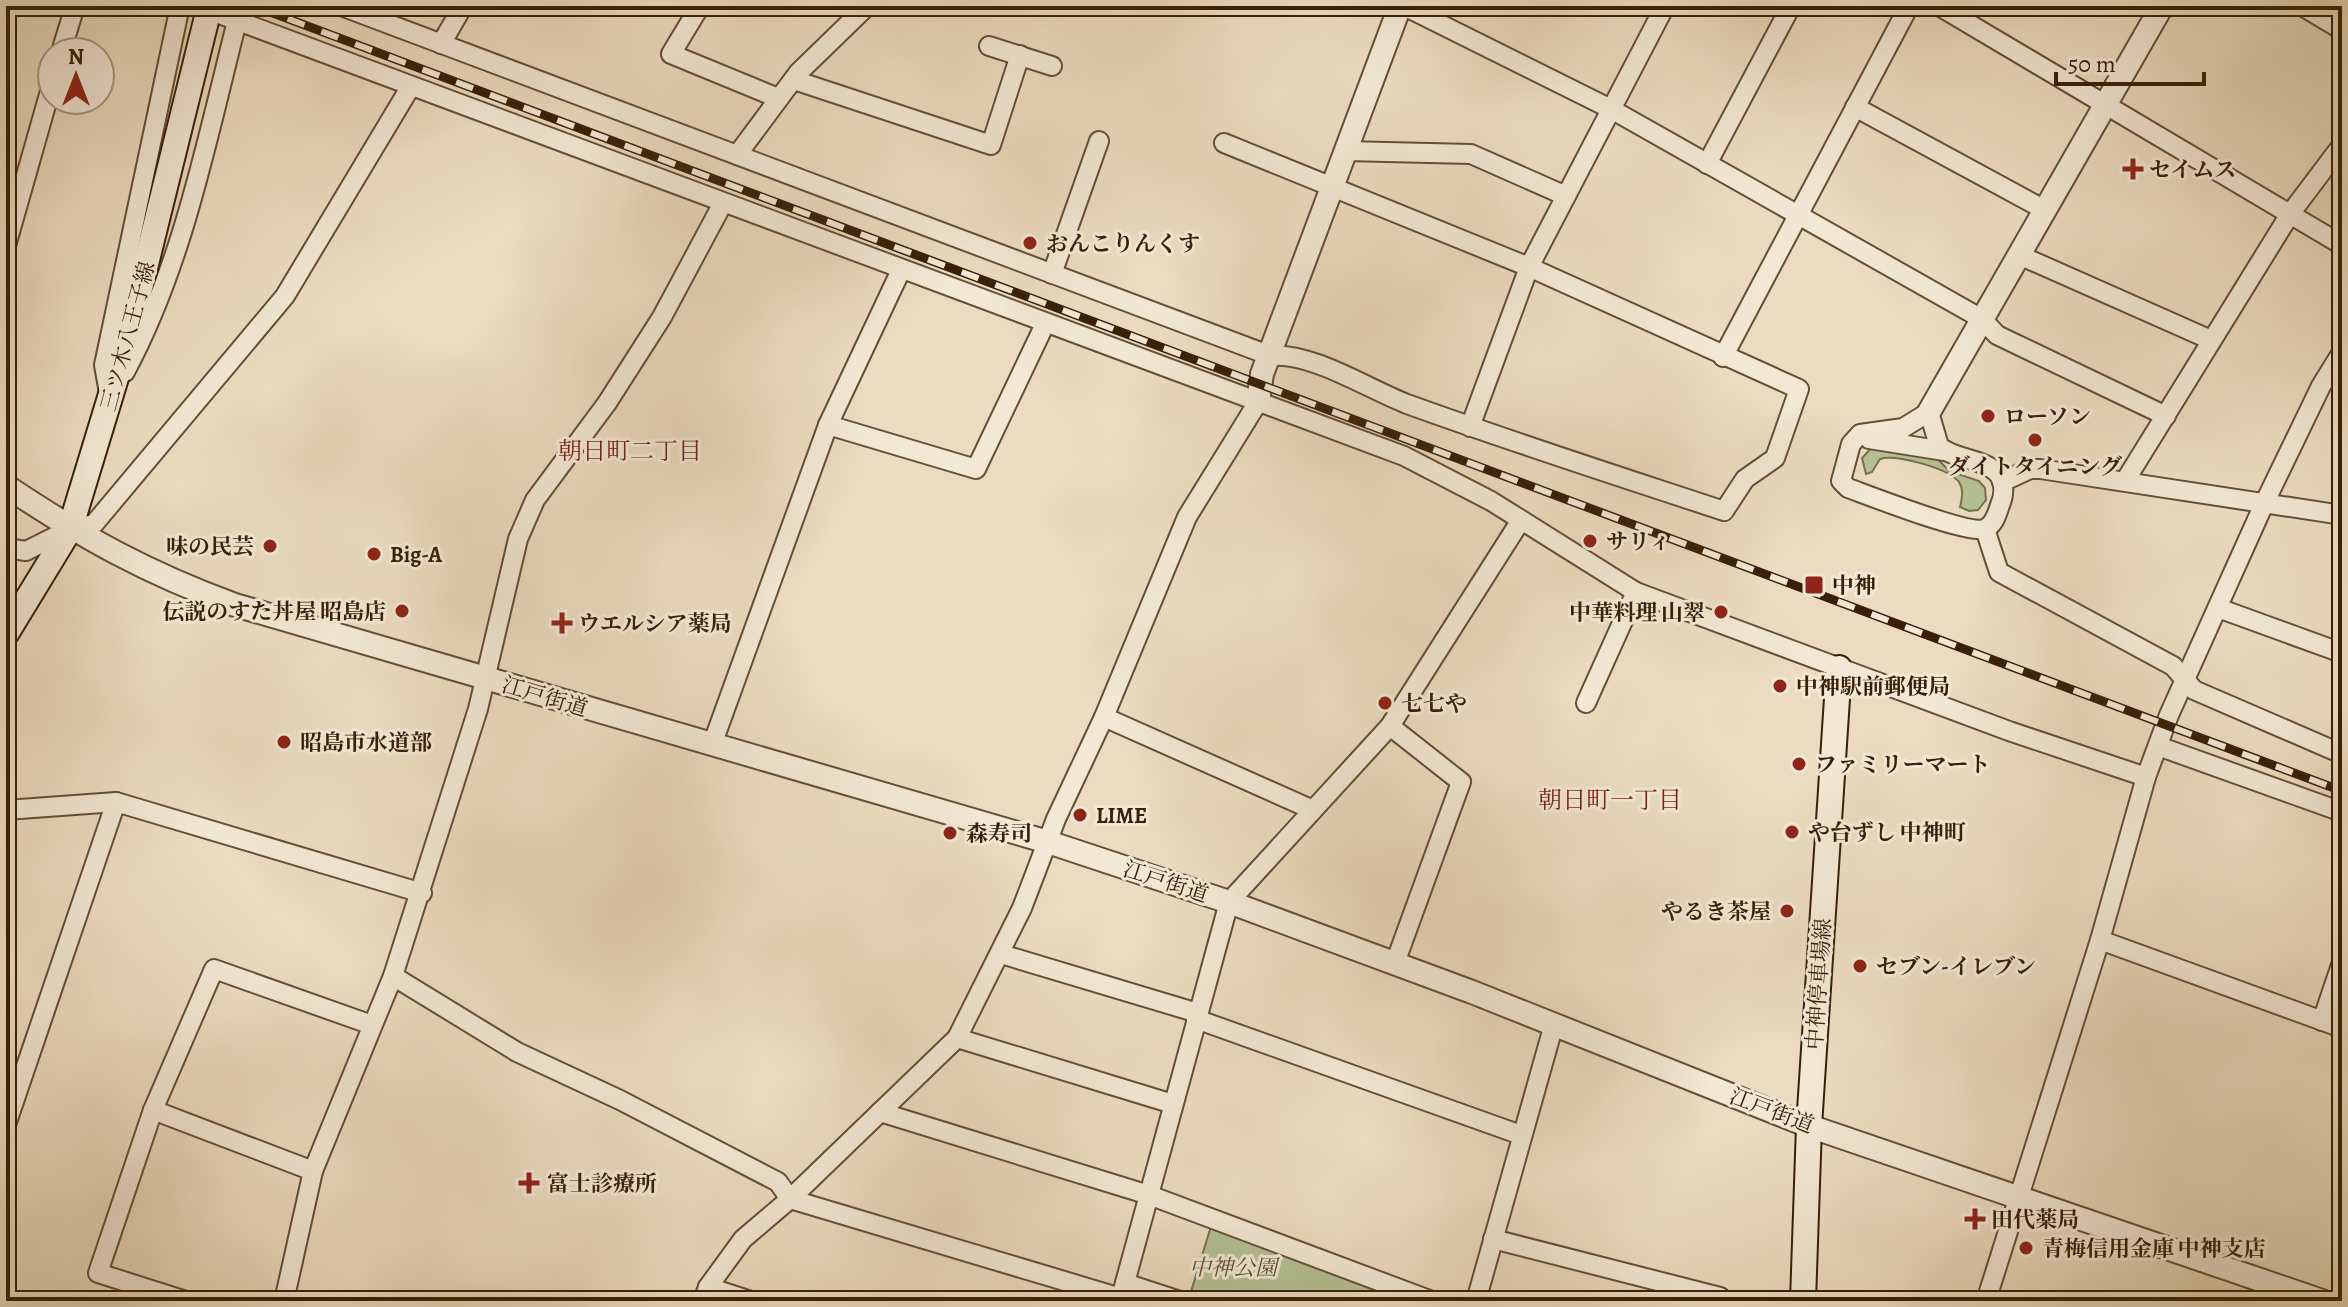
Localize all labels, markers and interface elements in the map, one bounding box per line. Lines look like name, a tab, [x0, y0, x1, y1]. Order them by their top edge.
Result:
north arrow	[36, 36, 116, 116]
scale bar	[2056, 36, 2204, 86]
text: N	[68, 42, 84, 72]
text: 50 m	[2068, 48, 2116, 80]
place label: セイムス	[2149, 155, 2236, 185]
marker: セイムス	[2124, 160, 2142, 178]
place label: おんこりんくす	[1046, 229, 1200, 259]
marker: おんこりんくす	[1021, 234, 1039, 252]
street label: 三ツ木八王子線	[94, 258, 162, 415]
place label: ローソン	[2004, 402, 2091, 432]
marker: ローソン	[1979, 407, 1997, 425]
marker: ダイトタイニング	[2026, 431, 2044, 449]
district label: 朝日町二丁目	[558, 435, 702, 467]
place label: ダイトタイニング	[1948, 452, 2122, 482]
place label: サリィ	[1606, 527, 1671, 557]
place label: 味の民芸	[166, 532, 254, 562]
marker: サリィ	[1581, 532, 1599, 550]
marker: 味の民芸	[261, 537, 279, 555]
place label: Big-A	[390, 540, 442, 570]
marker: Big-A	[365, 545, 383, 563]
place label: 中神	[1832, 571, 1876, 601]
marker: 中神	[1803, 574, 1825, 596]
place label: 伝説のすた丼屋 昭島店	[162, 597, 386, 627]
place label: 中華料理 山翠	[1569, 598, 1705, 628]
marker: 伝説のすた丼屋 昭島店	[393, 602, 411, 620]
marker: 中華料理 山翠	[1712, 603, 1730, 621]
place label: ウエルシア薬局	[578, 609, 731, 639]
marker: ウエルシア薬局	[553, 614, 571, 632]
street label: 江戸街道	[498, 670, 591, 724]
place label: 中神駅前郵便局	[1796, 672, 1950, 702]
marker: 中神駅前郵便局	[1771, 677, 1789, 695]
place label: 七七や	[1401, 689, 1467, 719]
marker: 七七や	[1376, 694, 1394, 712]
place label: 昭島市水道部	[300, 728, 432, 758]
marker: 昭島市水道部	[275, 733, 293, 751]
place label: ファミリーマート	[1815, 750, 1991, 780]
marker: ファミリーマート	[1790, 755, 1808, 773]
district label: 朝日町一丁目	[1538, 784, 1682, 816]
place label: LIME	[1096, 801, 1147, 831]
marker: LIME	[1071, 806, 1089, 824]
place label: や台ずし 中神町	[1808, 818, 1966, 848]
place label: 森寿司	[966, 819, 1032, 849]
marker: や台ずし 中神町	[1783, 823, 1801, 841]
marker: 森寿司	[941, 824, 959, 842]
street label: 江戸街道	[1119, 854, 1212, 910]
place label: やるき茶屋	[1661, 897, 1771, 927]
marker: やるき茶屋	[1778, 902, 1796, 920]
street label: 中神停車場線	[1799, 917, 1839, 1051]
place label: セブン-イレブン	[1876, 952, 2036, 982]
marker: セブン-イレブン	[1851, 957, 1869, 975]
street label: 江戸街道	[1725, 1081, 1818, 1141]
place label: 富士診療所	[547, 1169, 657, 1199]
marker: 富士診療所	[518, 1172, 540, 1194]
place label: 田代薬局	[1991, 1205, 2079, 1235]
marker: 田代薬局	[1966, 1210, 1984, 1228]
place label: 青梅信用金庫 中神支店	[2042, 1234, 2266, 1264]
marker: 青梅信用金庫 中神支店	[2017, 1239, 2035, 1257]
park label: 中神公園	[1189, 1253, 1280, 1283]

